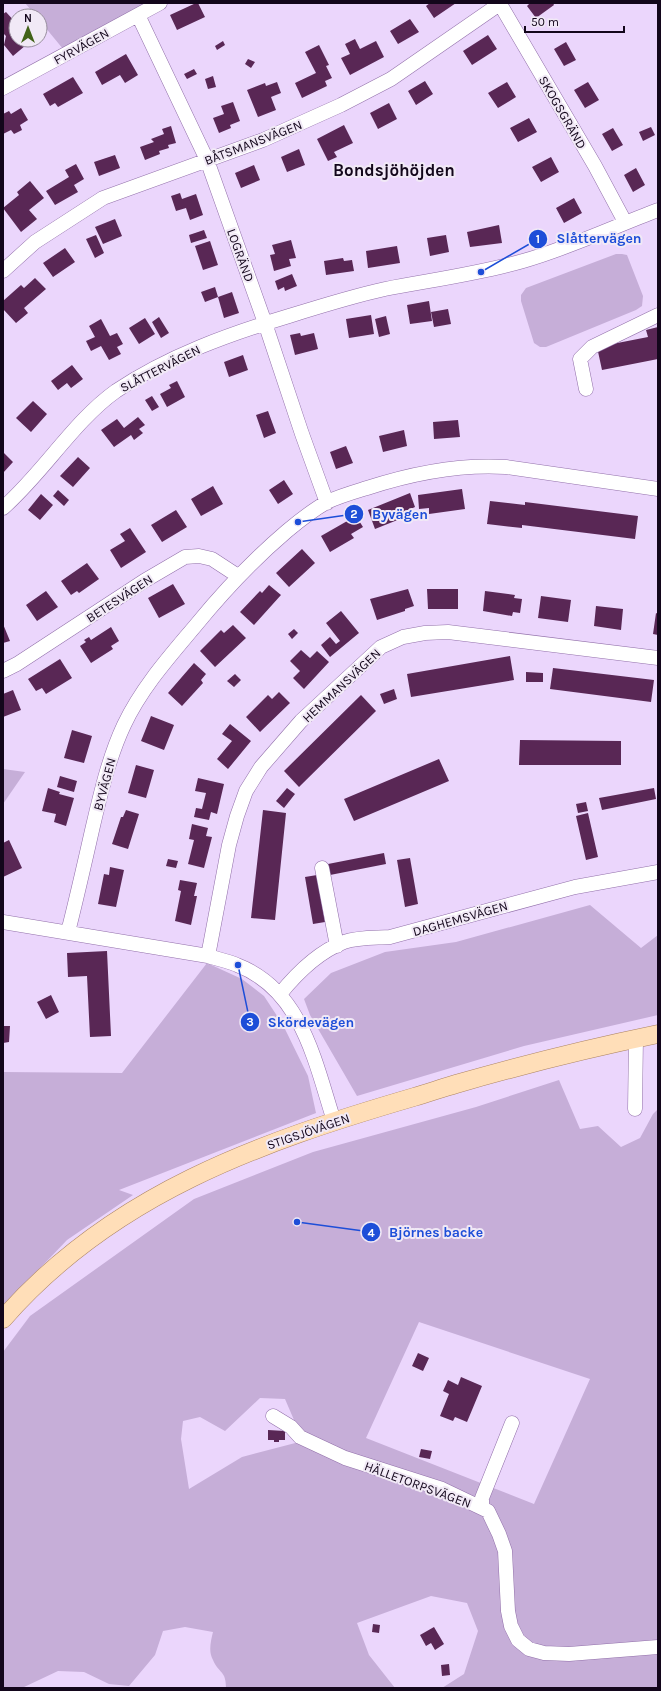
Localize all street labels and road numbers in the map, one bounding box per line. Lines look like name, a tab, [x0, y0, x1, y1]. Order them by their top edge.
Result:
street label: FYRVÄGEN	[51, 24, 111, 68]
street label: SKOGSGRÄND	[536, 73, 590, 151]
street label: BÅTSMANSVÄGEN	[202, 116, 304, 168]
street label: LOGRÄND	[224, 226, 258, 284]
street label: SLÅTTERVÄGEN	[117, 341, 203, 395]
street label: BETESVÄGEN	[83, 571, 155, 625]
street label: HEMMANSVÄGEN	[299, 645, 383, 725]
street label: BYVÄGEN	[89, 756, 119, 812]
street label: DAGHEMSVÄGEN	[411, 897, 509, 939]
street label: STIGSJÖVÄGEN	[264, 1109, 352, 1153]
street label: HÄLLETORPSVÄGEN	[362, 1457, 474, 1511]

